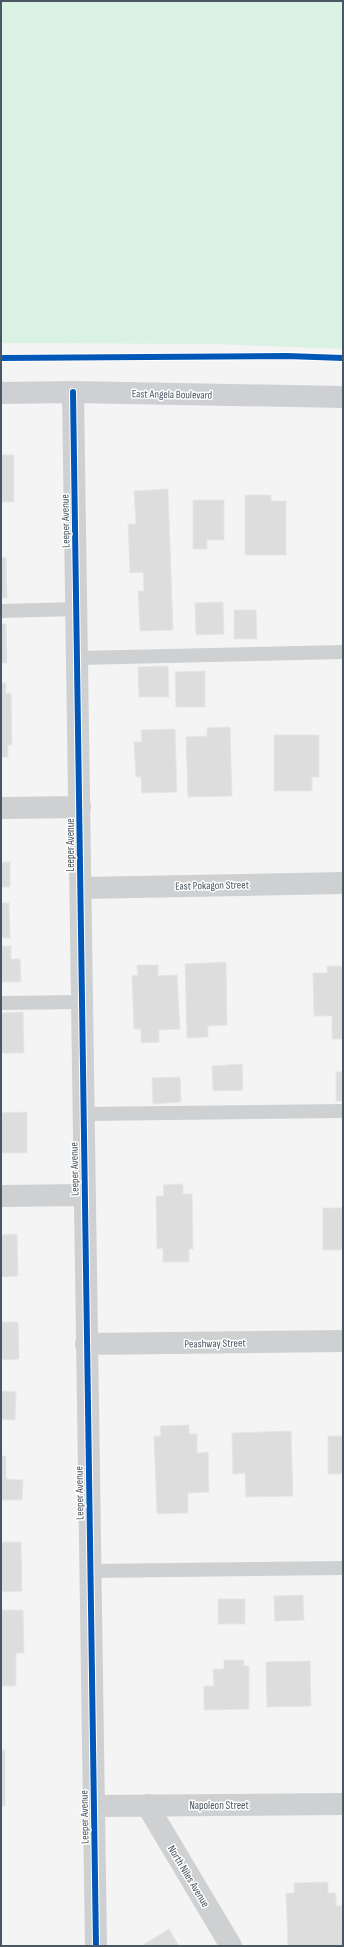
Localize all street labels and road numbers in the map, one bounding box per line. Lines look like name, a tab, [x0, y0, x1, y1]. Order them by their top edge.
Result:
street label: East Angela Boulevard	[132, 387, 213, 402]
street label: Leeper Avenue	[59, 494, 72, 548]
street label: Leeper Avenue	[64, 818, 77, 872]
street label: East Pokagon Street	[175, 878, 250, 893]
street label: Leeper Avenue	[68, 1142, 81, 1196]
street label: Peashway Street	[184, 1336, 246, 1351]
street label: Leeper Avenue	[73, 1466, 86, 1520]
street label: Leeper Avenue	[78, 1790, 91, 1844]
street label: Napoleon Street	[189, 1799, 249, 1812]
street label: North Niles Avenue	[165, 1843, 212, 1910]

